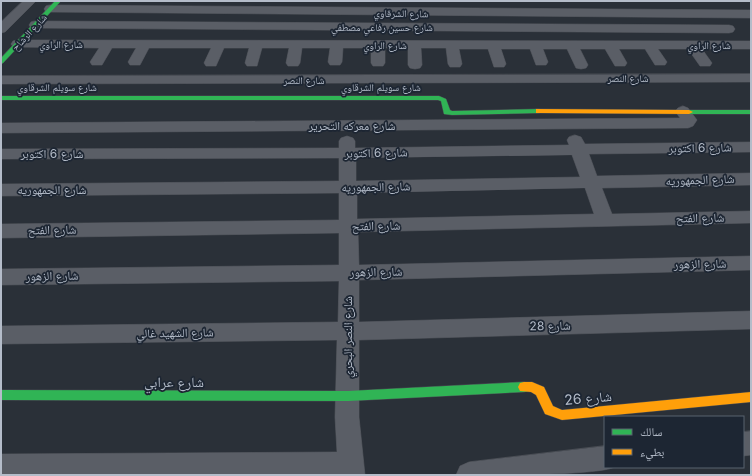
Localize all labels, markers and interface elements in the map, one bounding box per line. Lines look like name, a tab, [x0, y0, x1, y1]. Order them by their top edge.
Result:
street label: شارع الشرقاوي	[374, 7, 429, 22]
street label: شارع الرشاح	[9, 11, 50, 54]
street label: شارع حسين رفاعي مصطفي	[331, 21, 433, 36]
street label: شارع الراوي	[39, 38, 83, 53]
street label: شارع الراوي	[363, 39, 407, 54]
street label: شارع الراوي	[687, 39, 731, 54]
street label: شارع النصر	[606, 72, 649, 85]
street label: شارع النصر	[282, 74, 325, 87]
street label: شارع سويلم الشرقاوي	[17, 81, 97, 96]
street label: شارع سويلم الشرقاوي	[341, 81, 421, 96]
street label: شارع معركه التحرير	[308, 118, 395, 134]
street label: شارع 6 اكتوبر	[667, 139, 732, 157]
street label: شارع 6 اكتوبر	[343, 144, 408, 162]
street label: شارع 6 اكتوبر	[20, 146, 84, 162]
street label: شارع الجمهوريه	[665, 171, 735, 189]
street label: شارع الجمهوريه	[341, 178, 411, 196]
street label: شارع الجمهوريه	[18, 182, 87, 198]
street label: شارع الفتح	[676, 210, 725, 226]
street label: شارع الفتح	[352, 218, 401, 234]
street label: شارع الفتح	[28, 222, 77, 238]
street label: شارع الزهور	[672, 256, 727, 272]
street label: شارع الزهور	[348, 264, 403, 280]
street label: شارع الزهور	[24, 268, 79, 284]
street label: شارع النصر البحري	[340, 296, 358, 378]
street label: شارع 28	[529, 318, 571, 334]
street label: شارع الشهيد غالي	[136, 324, 214, 344]
street label: شارع عرابي	[144, 373, 204, 394]
street label: شارع 26	[563, 387, 613, 410]
legend	[604, 416, 744, 468]
text: سالك	[640, 424, 662, 439]
text: بطيء	[640, 444, 664, 462]

